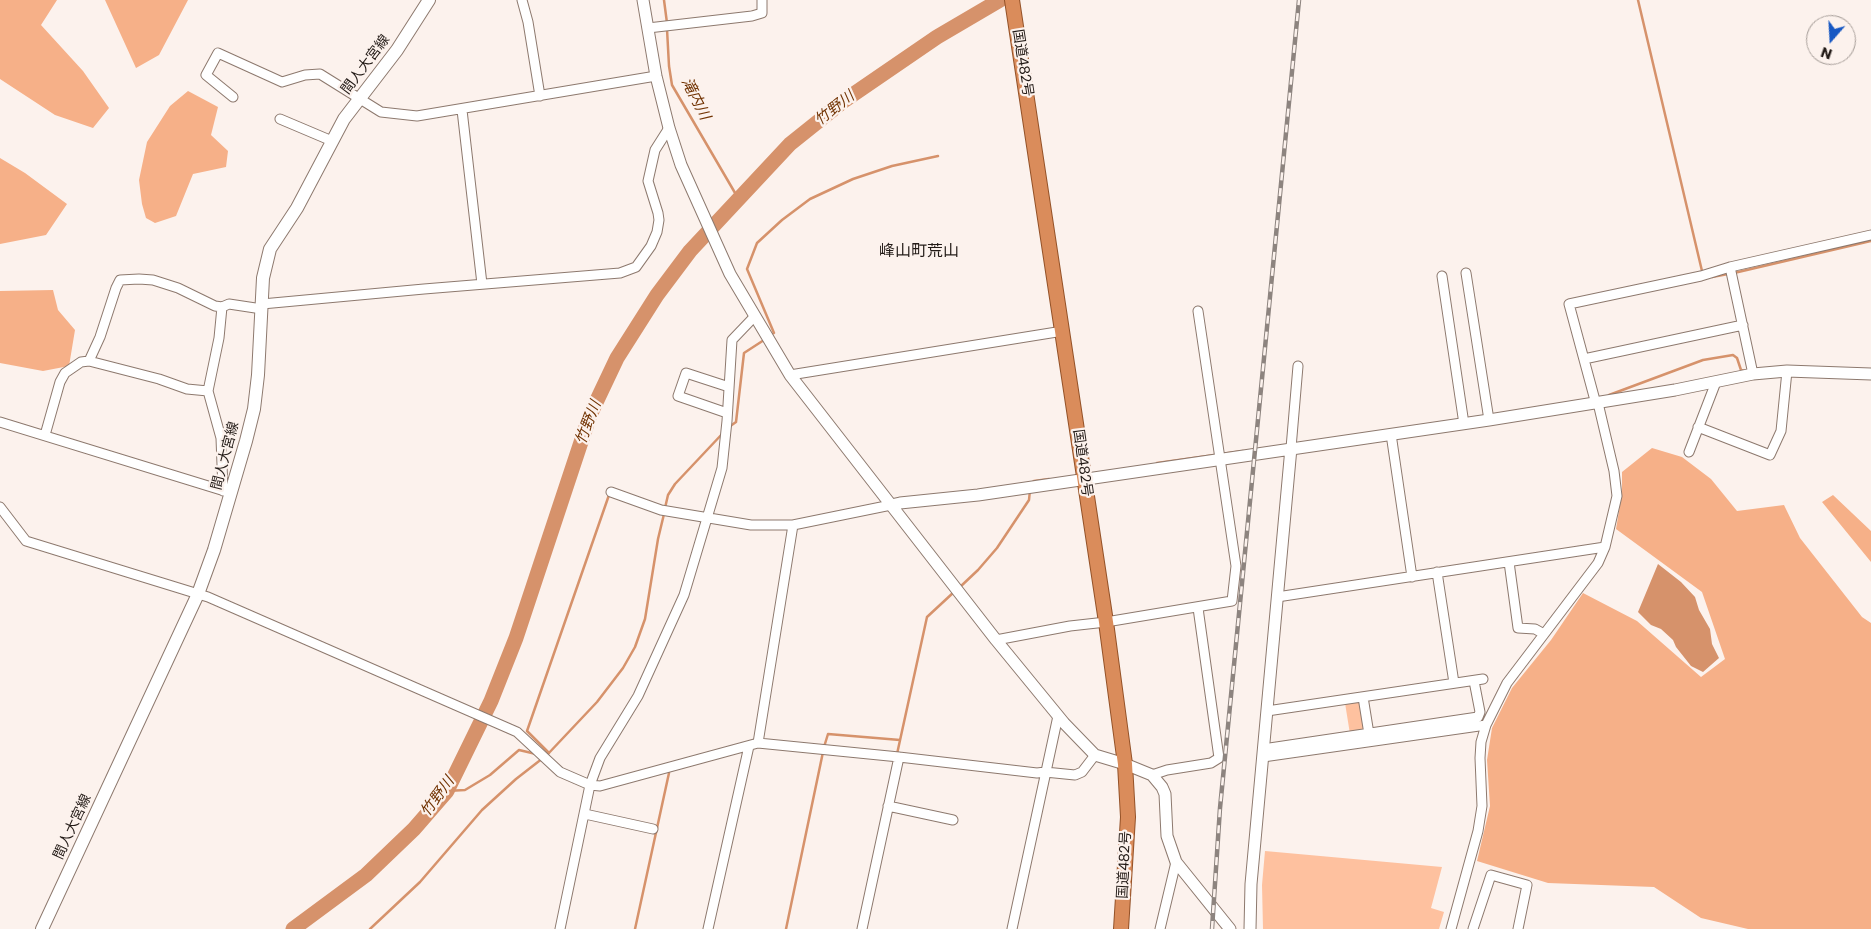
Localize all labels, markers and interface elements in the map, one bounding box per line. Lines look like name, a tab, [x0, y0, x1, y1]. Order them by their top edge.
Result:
north arrow	[1806, 15, 1856, 65]
street label: 国道482号	[1008, 28, 1036, 98]
street label: 間人大宮線	[338, 32, 394, 98]
text: N	[1818, 42, 1835, 64]
water label: 滝内川	[677, 75, 713, 123]
water label: 竹野川	[812, 88, 858, 130]
district label: 峰山町荒山	[879, 242, 959, 262]
water label: 竹野川	[573, 399, 605, 447]
street label: 間人大宮線	[209, 420, 243, 492]
street label: 国道482号	[1069, 428, 1095, 498]
water label: 竹野川	[417, 774, 459, 820]
street label: 間人大宮線	[51, 792, 95, 862]
street label: 国道482号	[1115, 831, 1135, 899]

